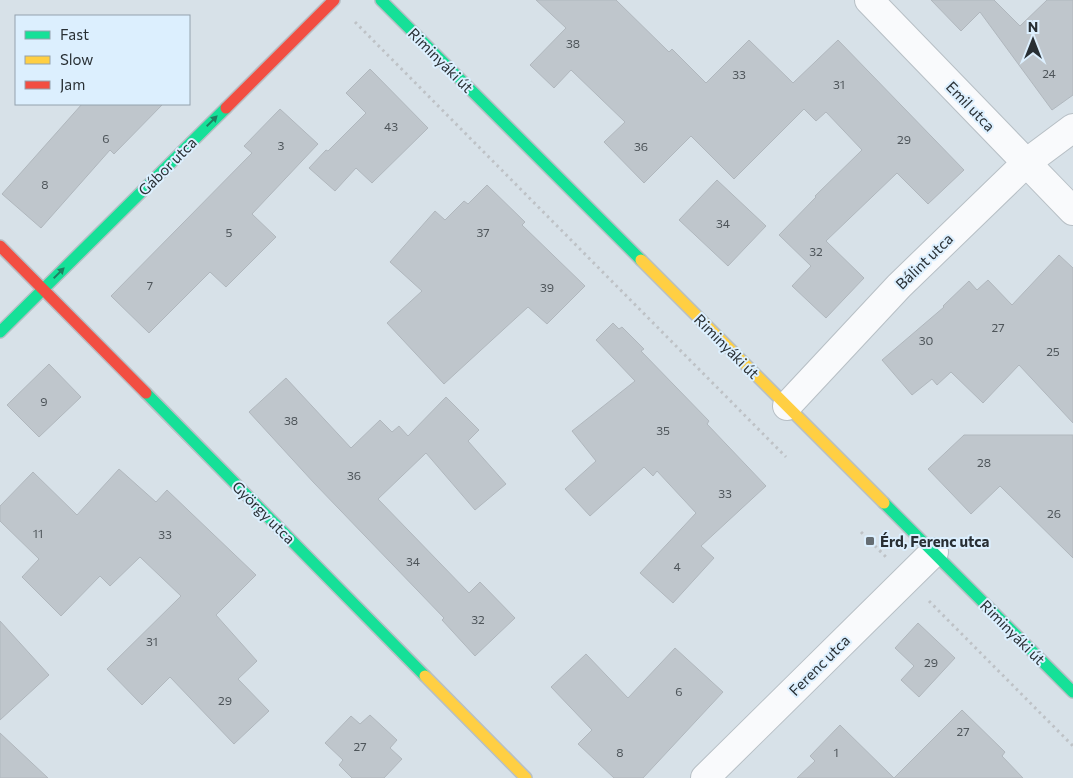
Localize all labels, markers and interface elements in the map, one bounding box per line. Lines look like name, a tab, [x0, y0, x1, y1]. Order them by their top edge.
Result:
legend	[15, 15, 190, 105]
north arrow	[1008, 15, 1058, 65]
text: N	[1028, 18, 1038, 35]
street label: Riminyáki út	[405, 24, 477, 96]
text: Fast	[60, 25, 89, 43]
house number: 38	[566, 36, 580, 50]
text: Slow	[60, 50, 93, 68]
house number: 24	[1042, 66, 1056, 80]
house number: 33	[732, 67, 746, 81]
text: Jam	[60, 75, 85, 93]
house number: 31	[833, 77, 845, 91]
street label: Emil utca	[943, 77, 999, 135]
one-way arrow	[206, 116, 218, 128]
house number: 43	[384, 119, 398, 133]
house number: 6	[102, 131, 110, 145]
house number: 29	[897, 132, 911, 146]
street label: Gábor utca	[134, 133, 200, 199]
house number: 3	[278, 138, 285, 152]
house number: 36	[634, 139, 648, 153]
house number: 8	[41, 177, 49, 191]
house number: 34	[716, 216, 730, 230]
house number: 5	[226, 225, 233, 239]
house number: 37	[476, 225, 490, 239]
street label: Bálint utca	[892, 229, 956, 293]
house number: 32	[809, 244, 823, 258]
one-way arrow	[53, 267, 65, 279]
house number: 7	[147, 278, 153, 292]
house number: 39	[540, 280, 554, 294]
street label: Riminyáki út	[691, 310, 763, 382]
house number: 27	[992, 320, 1004, 334]
house number: 30	[919, 333, 934, 347]
house number: 25	[1046, 344, 1060, 358]
house number: 9	[40, 394, 48, 408]
house number: 38	[284, 413, 298, 427]
house number: 35	[656, 423, 670, 437]
house number: 28	[977, 455, 991, 469]
house number: 36	[347, 468, 361, 482]
street label: György utca	[229, 477, 299, 547]
house number: 33	[718, 486, 732, 500]
house number: 26	[1047, 506, 1061, 520]
house number: 11	[33, 526, 43, 540]
house number: 33	[158, 527, 172, 541]
place label: Érd, Ferenc utca	[880, 532, 989, 550]
marker: Érd, Ferenc utca	[864, 535, 876, 547]
house number: 34	[406, 554, 420, 568]
house number: 4	[673, 559, 681, 573]
street label: Riminyáki út	[977, 596, 1049, 668]
house number: 32	[471, 612, 485, 626]
street label: Ferenc utca	[785, 631, 853, 699]
house number: 31	[146, 634, 158, 648]
house number: 29	[924, 655, 938, 669]
house number: 6	[675, 684, 683, 698]
house number: 29	[218, 693, 232, 707]
house number: 27	[957, 724, 969, 738]
house number: 27	[354, 739, 366, 753]
house number: 8	[616, 745, 624, 759]
house number: 1	[833, 745, 839, 759]

